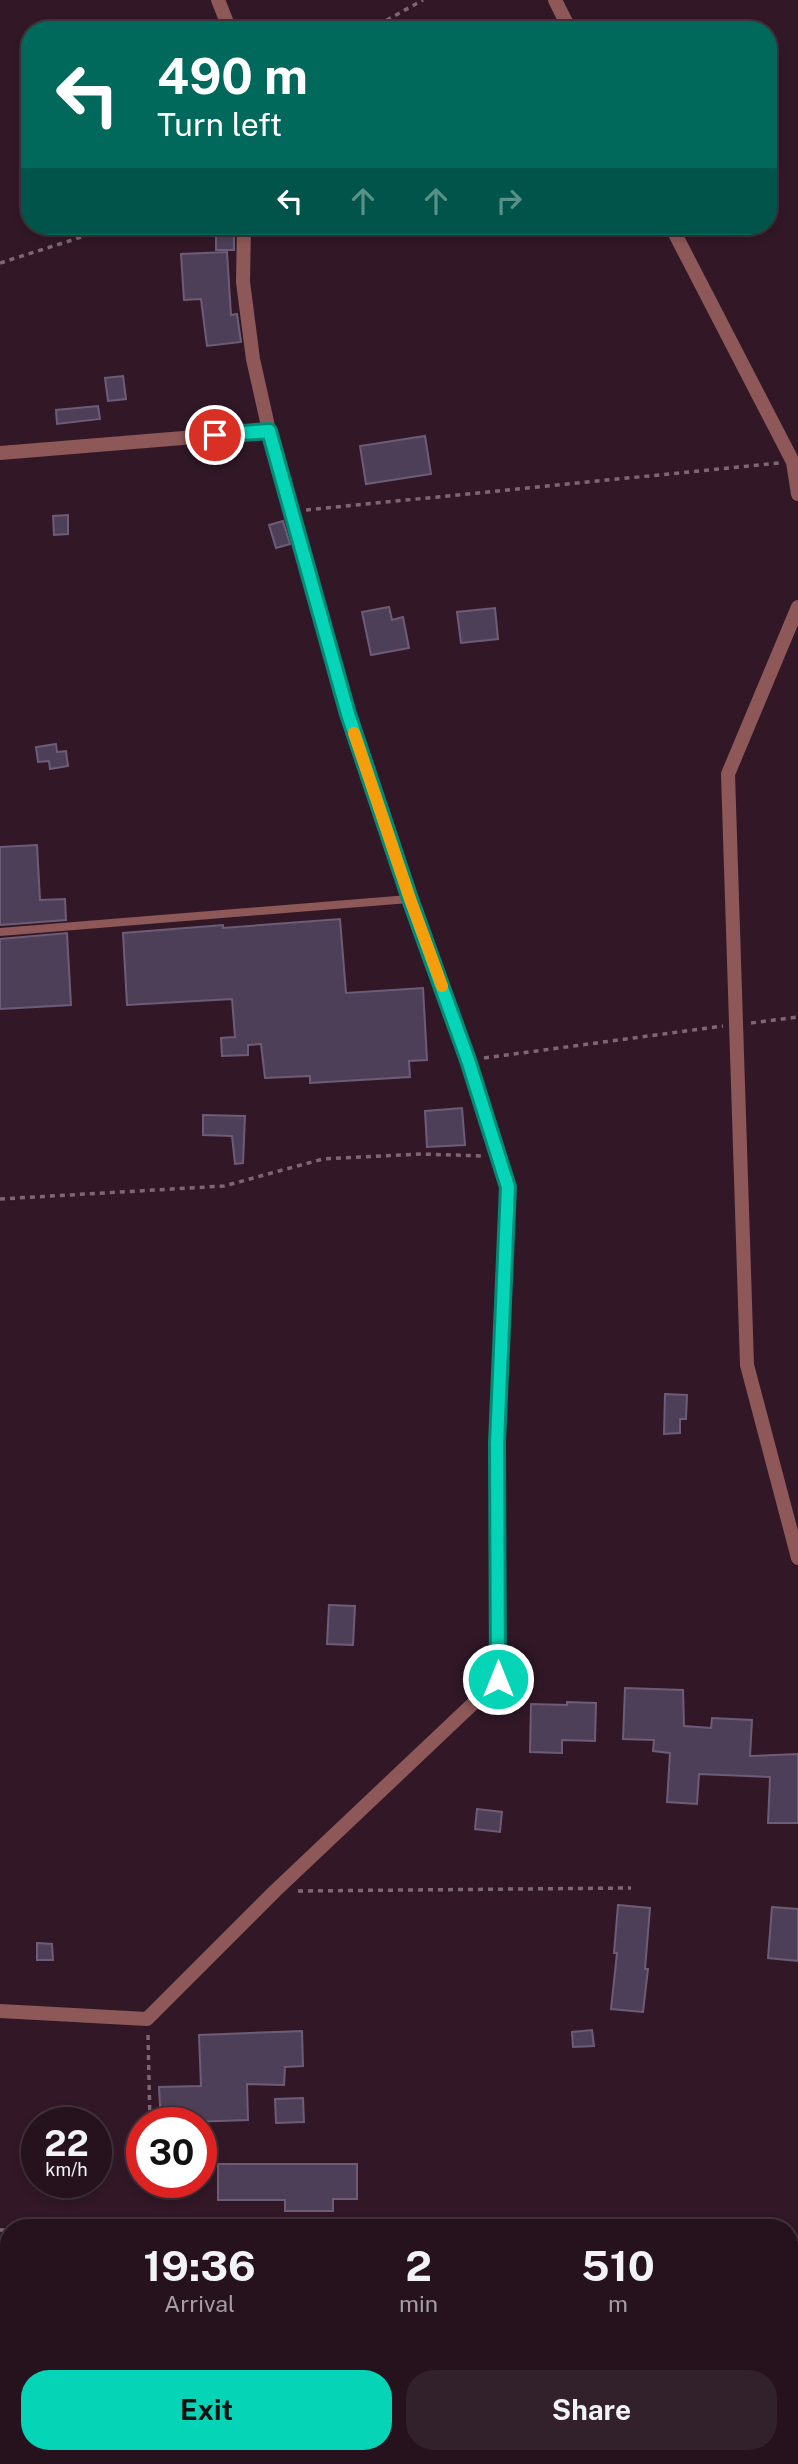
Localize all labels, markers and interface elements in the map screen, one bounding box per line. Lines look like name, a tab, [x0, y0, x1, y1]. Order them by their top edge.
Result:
text: 490 m	[157, 47, 308, 105]
icon: left	[42, 49, 133, 140]
text: Turn left	[157, 106, 282, 143]
icon: left	[271, 182, 309, 220]
icon: ahead	[344, 182, 382, 220]
icon: ahead	[417, 182, 455, 220]
icon: right	[490, 182, 528, 220]
pin	[185, 405, 245, 465]
icon: arrive	[196, 416, 234, 454]
position arrow	[461, 1642, 535, 1716]
speed limit sign: 30	[126, 2107, 217, 2198]
text: 22	[44, 2123, 89, 2164]
text: km/h	[45, 2159, 88, 2180]
text: 19:36	[143, 2241, 256, 2290]
text: 2	[405, 2241, 432, 2290]
text: 510	[581, 2241, 655, 2290]
text: Arrival	[164, 2290, 235, 2317]
text: min	[399, 2290, 438, 2317]
text: m	[608, 2290, 628, 2317]
button: Exit	[21, 2370, 392, 2450]
button: Share	[406, 2370, 777, 2450]

